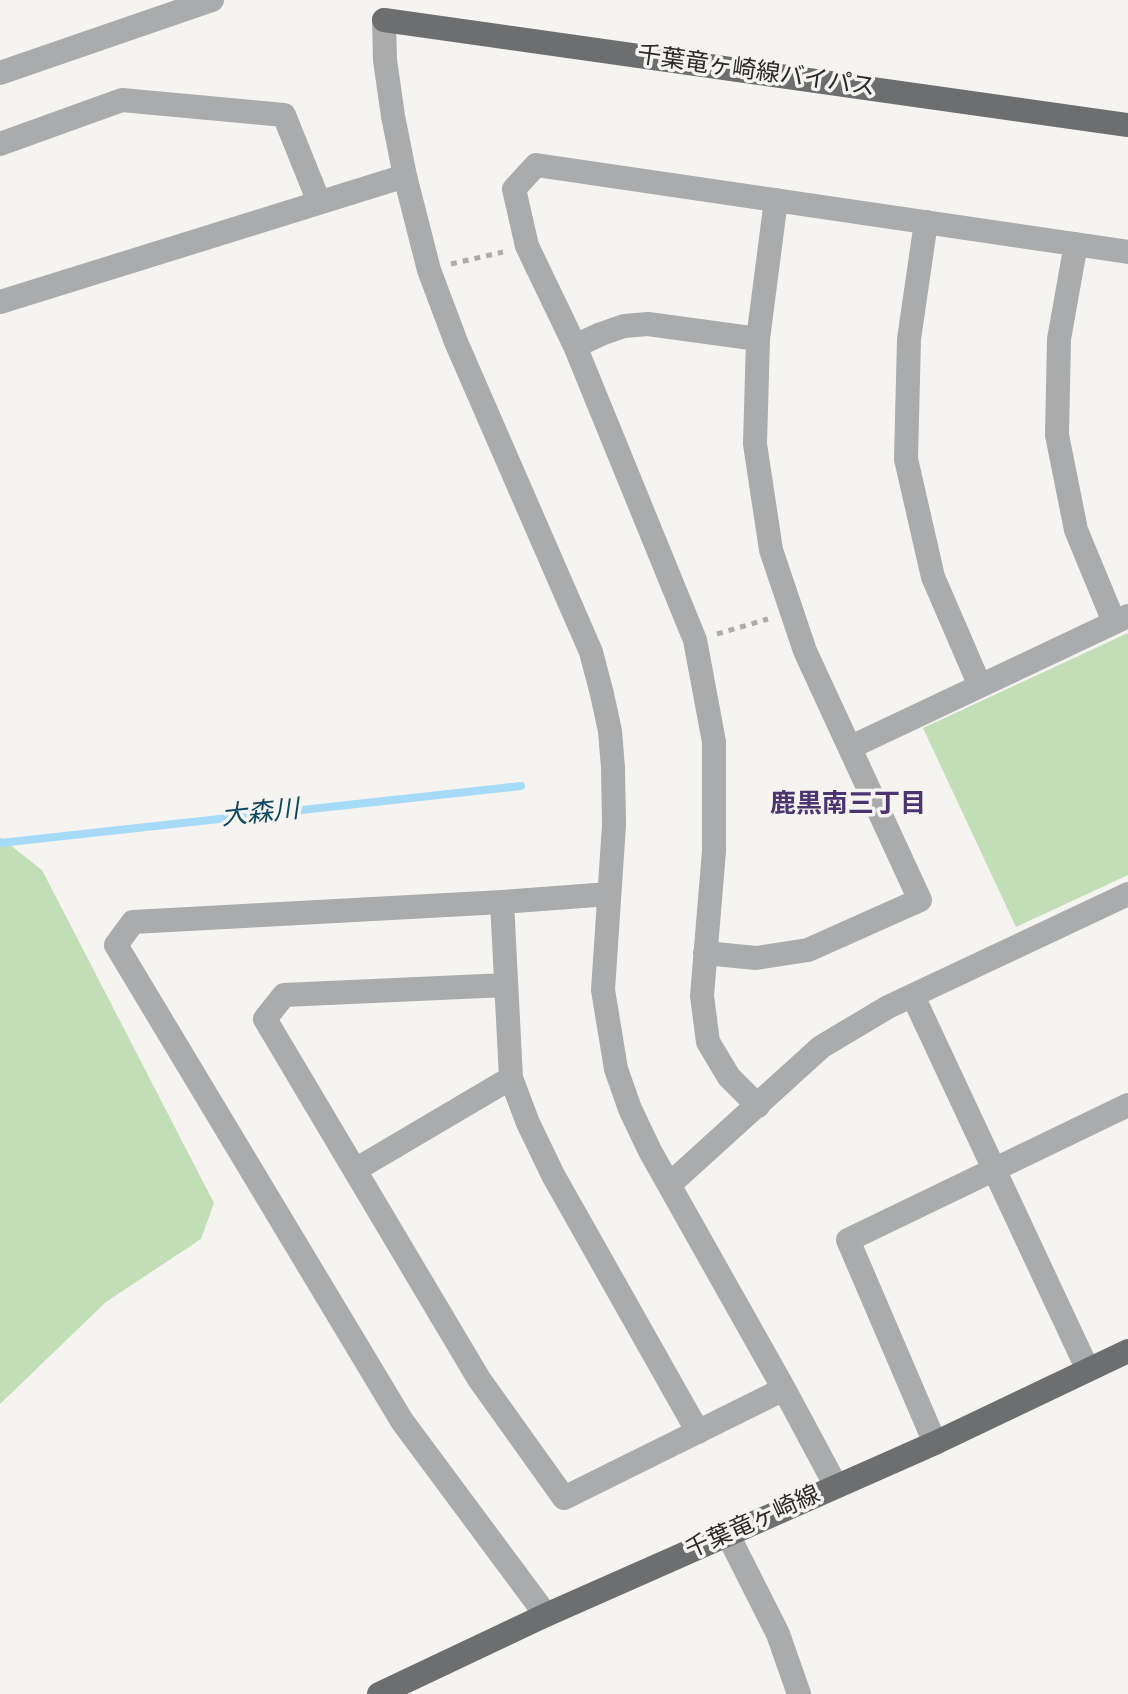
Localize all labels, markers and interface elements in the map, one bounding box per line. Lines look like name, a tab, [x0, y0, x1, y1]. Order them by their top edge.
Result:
street label: 千葉竜ヶ崎線バイパス	[635, 41, 877, 103]
district label: 鹿黒南三丁目	[770, 789, 926, 821]
water label: 大森川	[220, 794, 300, 834]
street label: 千葉竜ヶ崎線	[681, 1481, 825, 1565]

